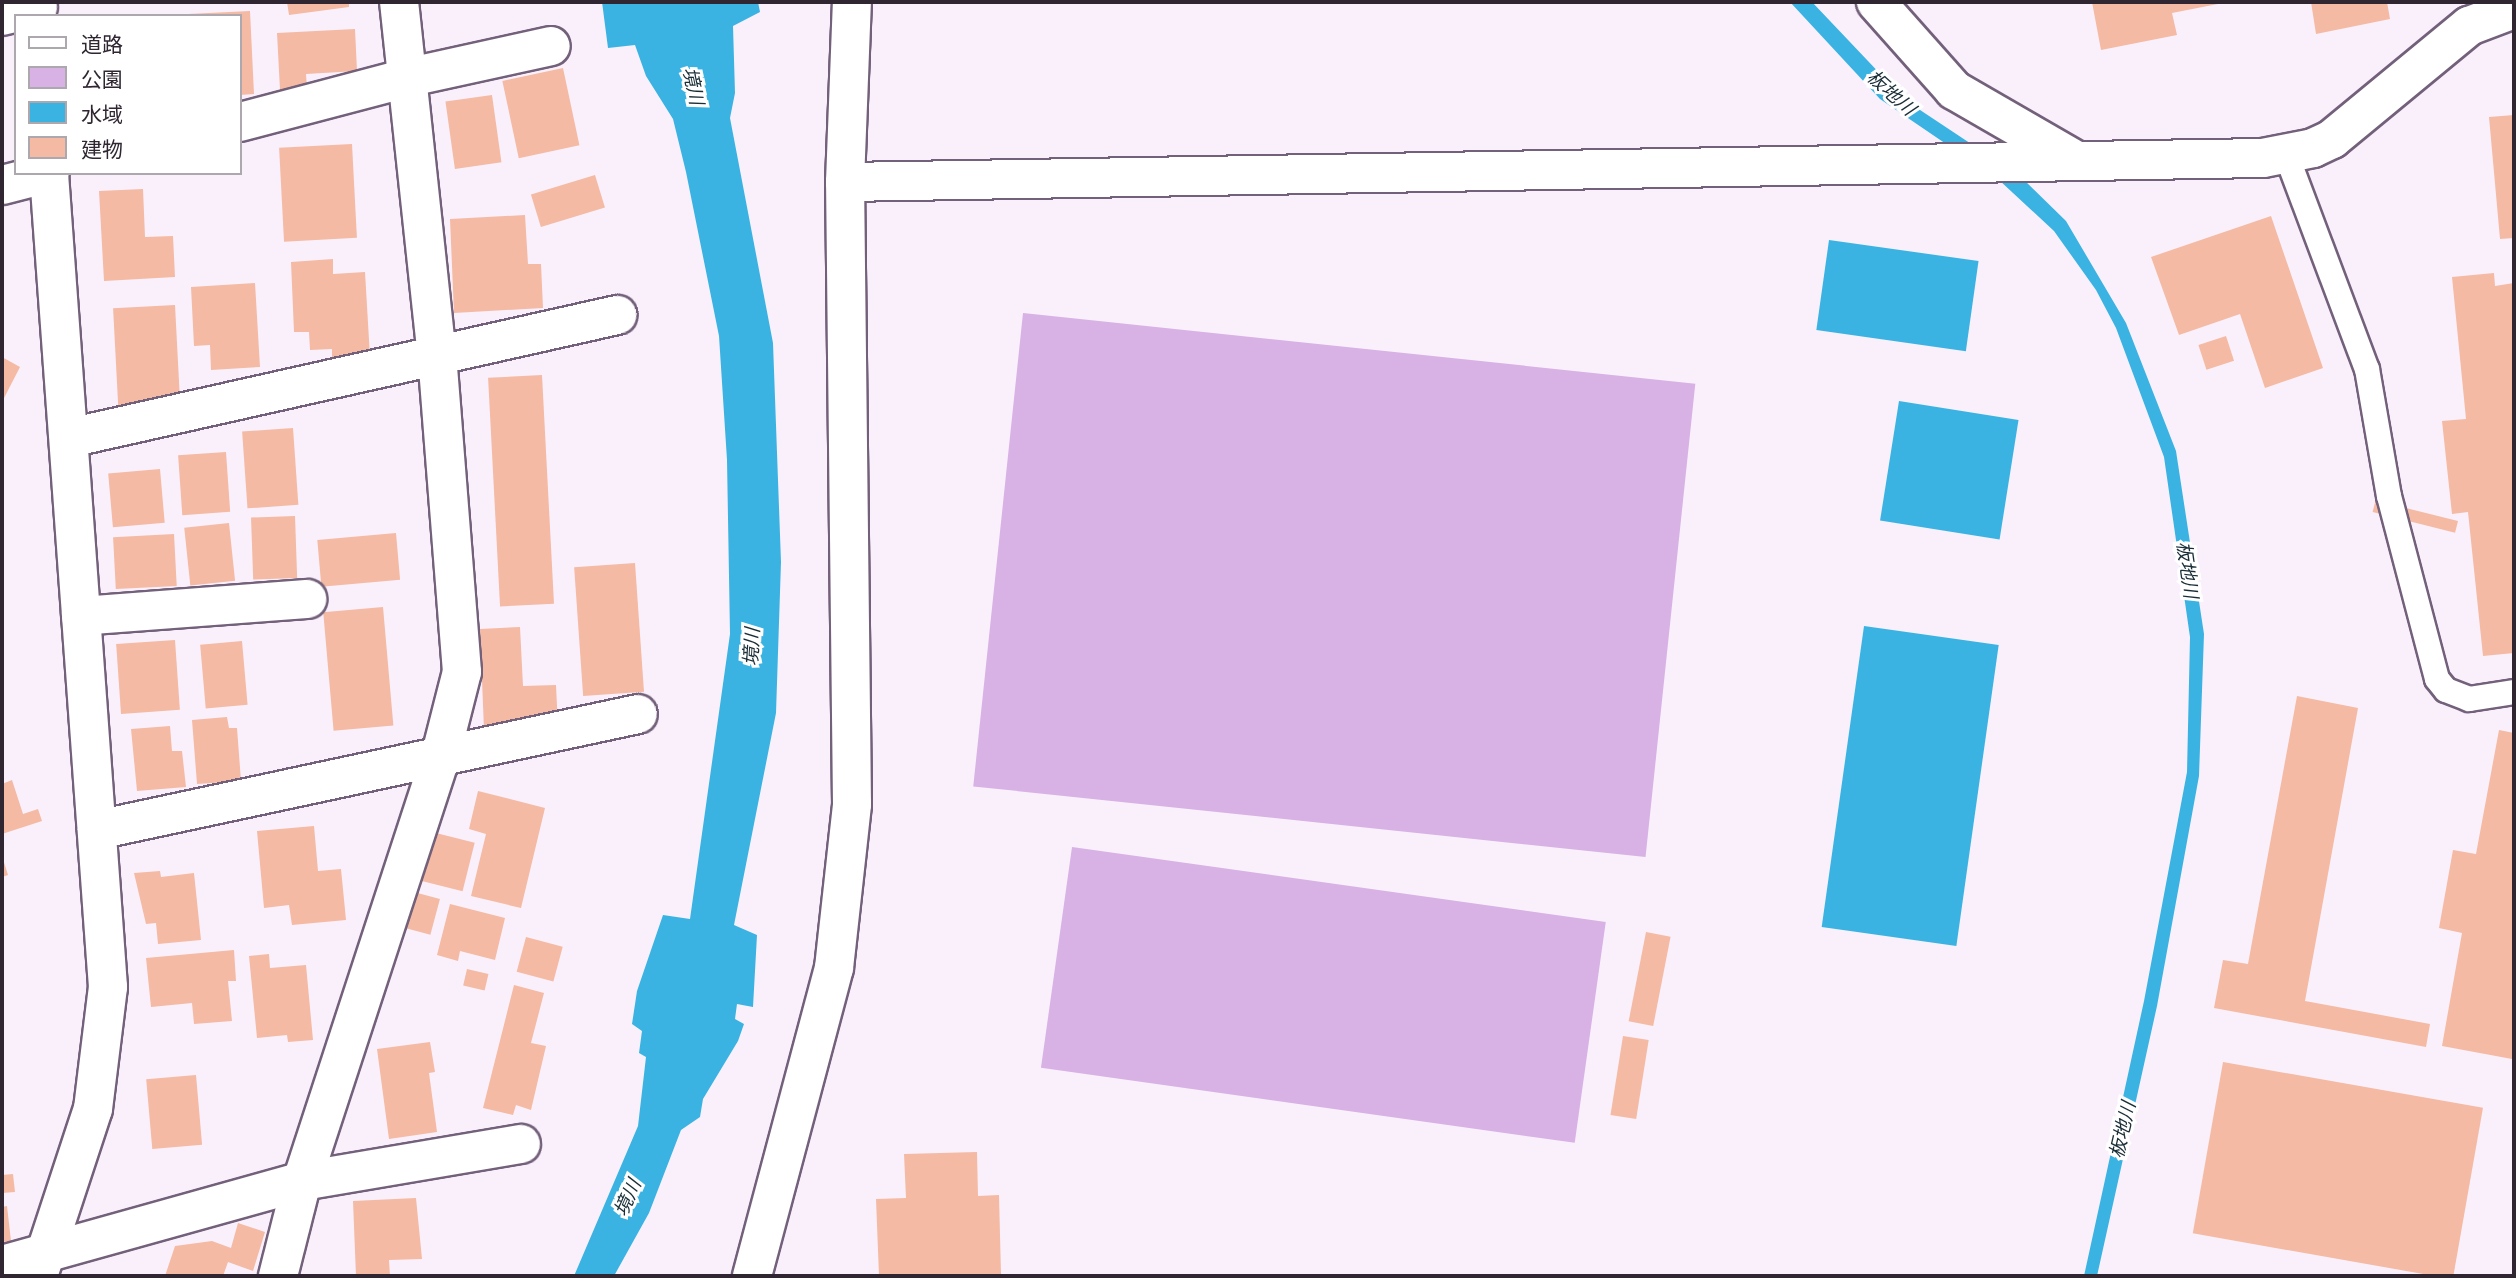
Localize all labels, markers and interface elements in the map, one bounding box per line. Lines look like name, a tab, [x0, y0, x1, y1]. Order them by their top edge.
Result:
legend	[14, 14, 242, 175]
text: 道路	[81, 31, 123, 58]
water label: 境川	[678, 65, 708, 107]
water label: 板地川	[1862, 65, 1920, 121]
text: 公園	[81, 66, 123, 93]
text: 水域	[81, 101, 123, 128]
text: 建物	[81, 136, 123, 163]
water label: 板地川	[2172, 540, 2202, 600]
water label: 境川	[740, 627, 764, 667]
water label: 板地川	[2105, 1100, 2141, 1160]
water label: 境川	[610, 1176, 646, 1220]

